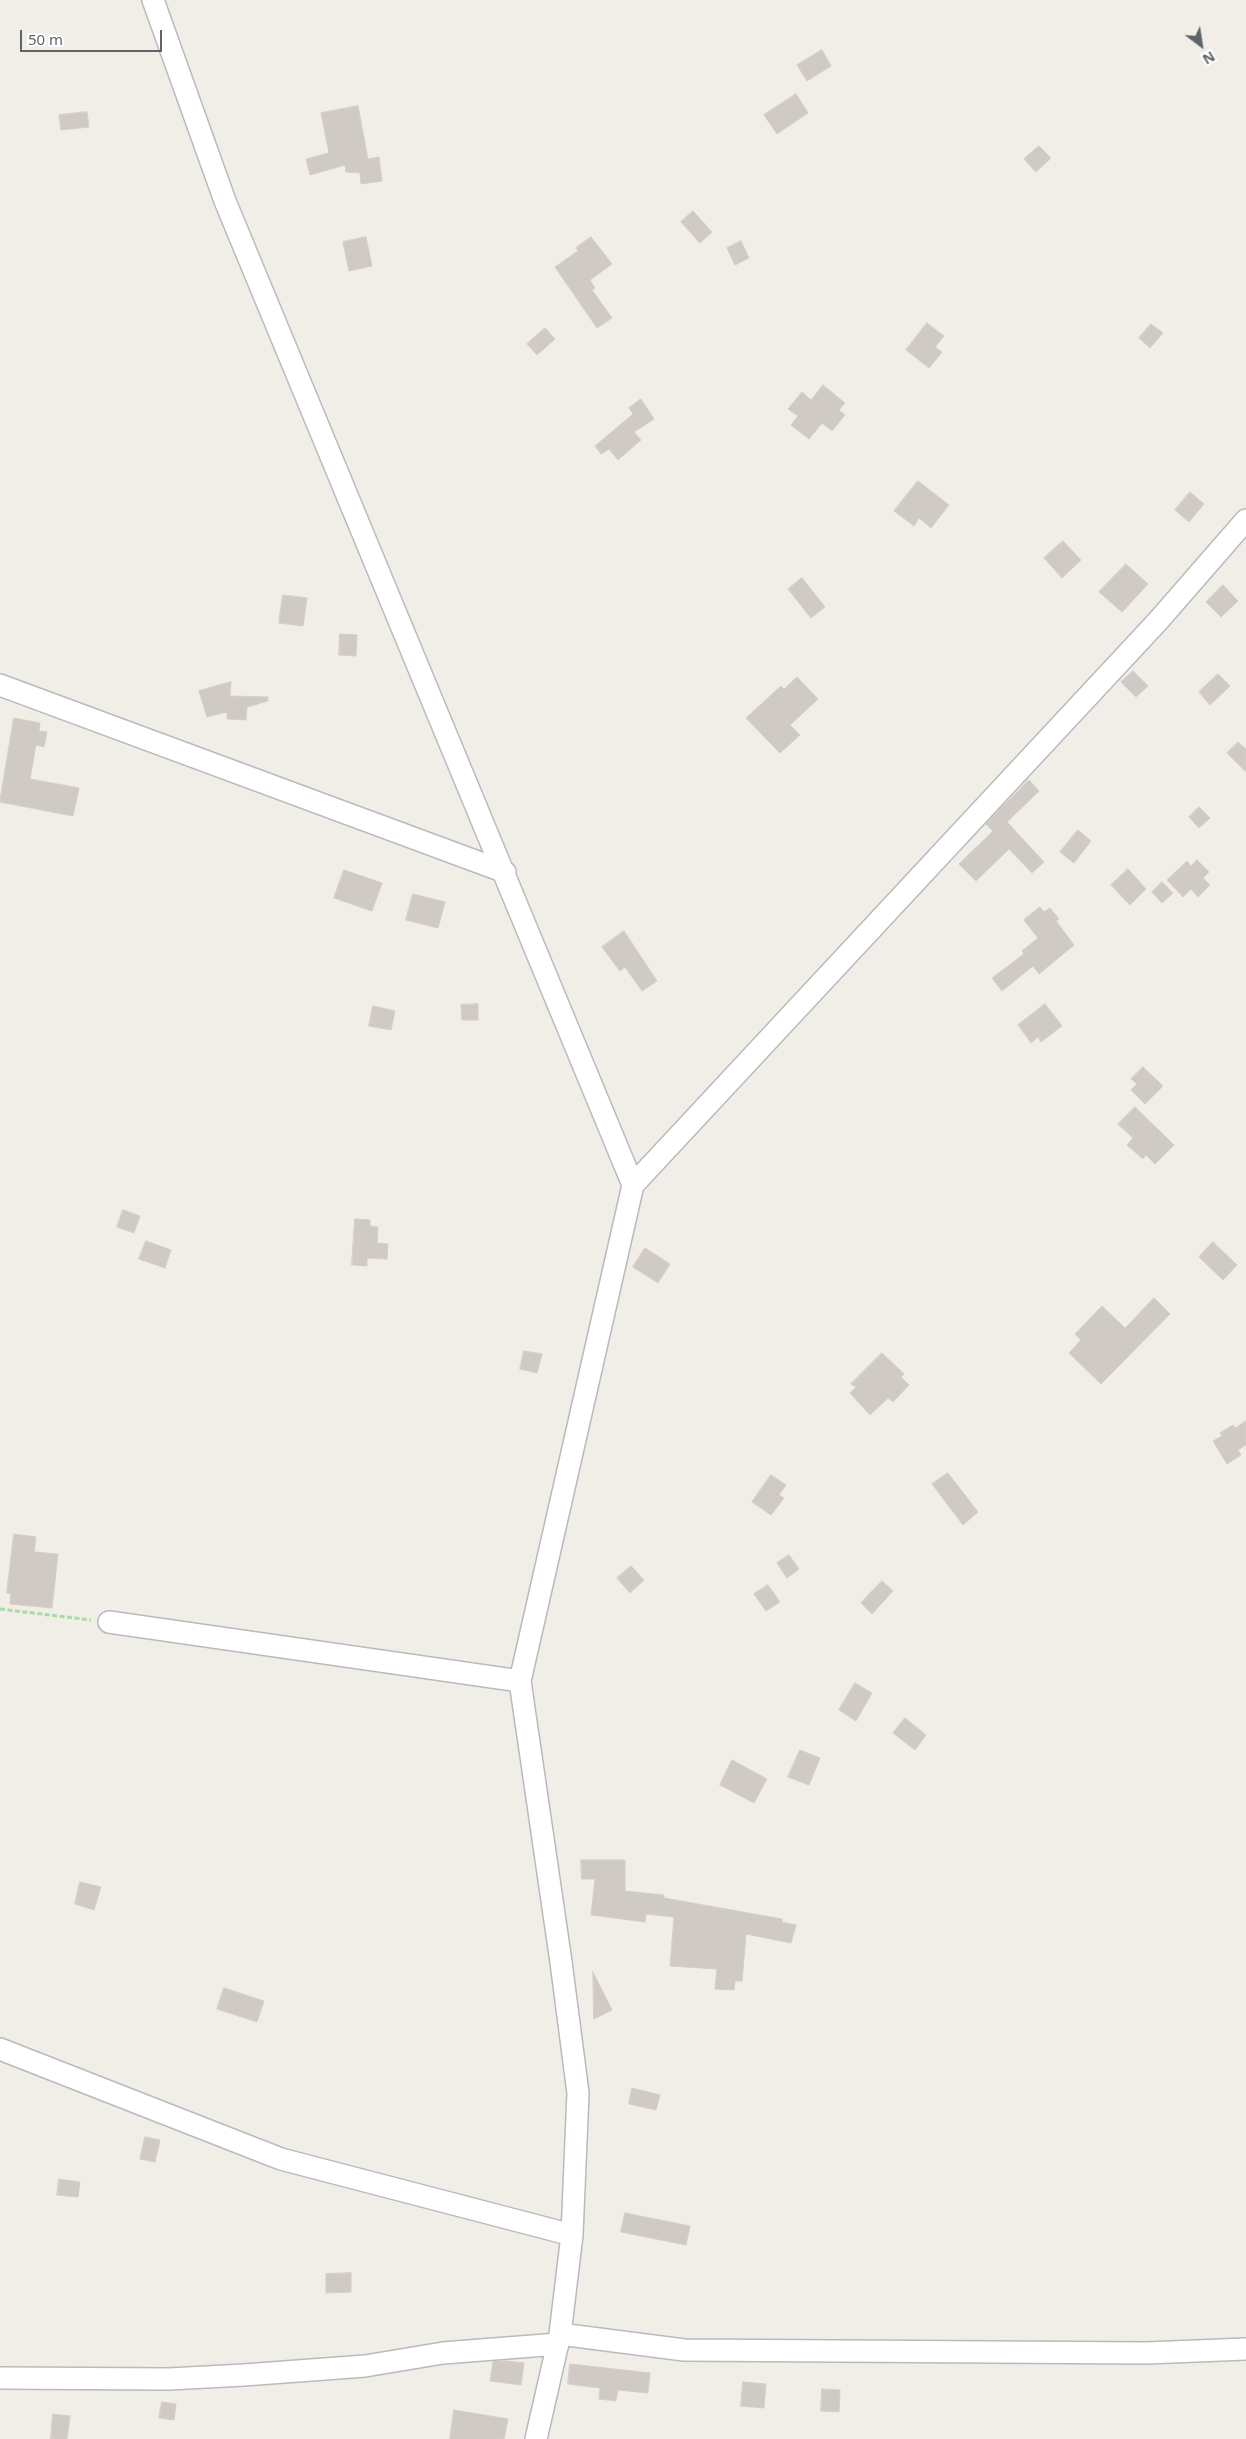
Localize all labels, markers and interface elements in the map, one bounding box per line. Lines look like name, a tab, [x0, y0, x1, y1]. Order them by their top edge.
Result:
scale bar	[22, 20, 165, 52]
north arrow	[1176, 20, 1226, 70]
text: 50 m	[28, 29, 63, 49]
text: N	[1199, 47, 1219, 69]

